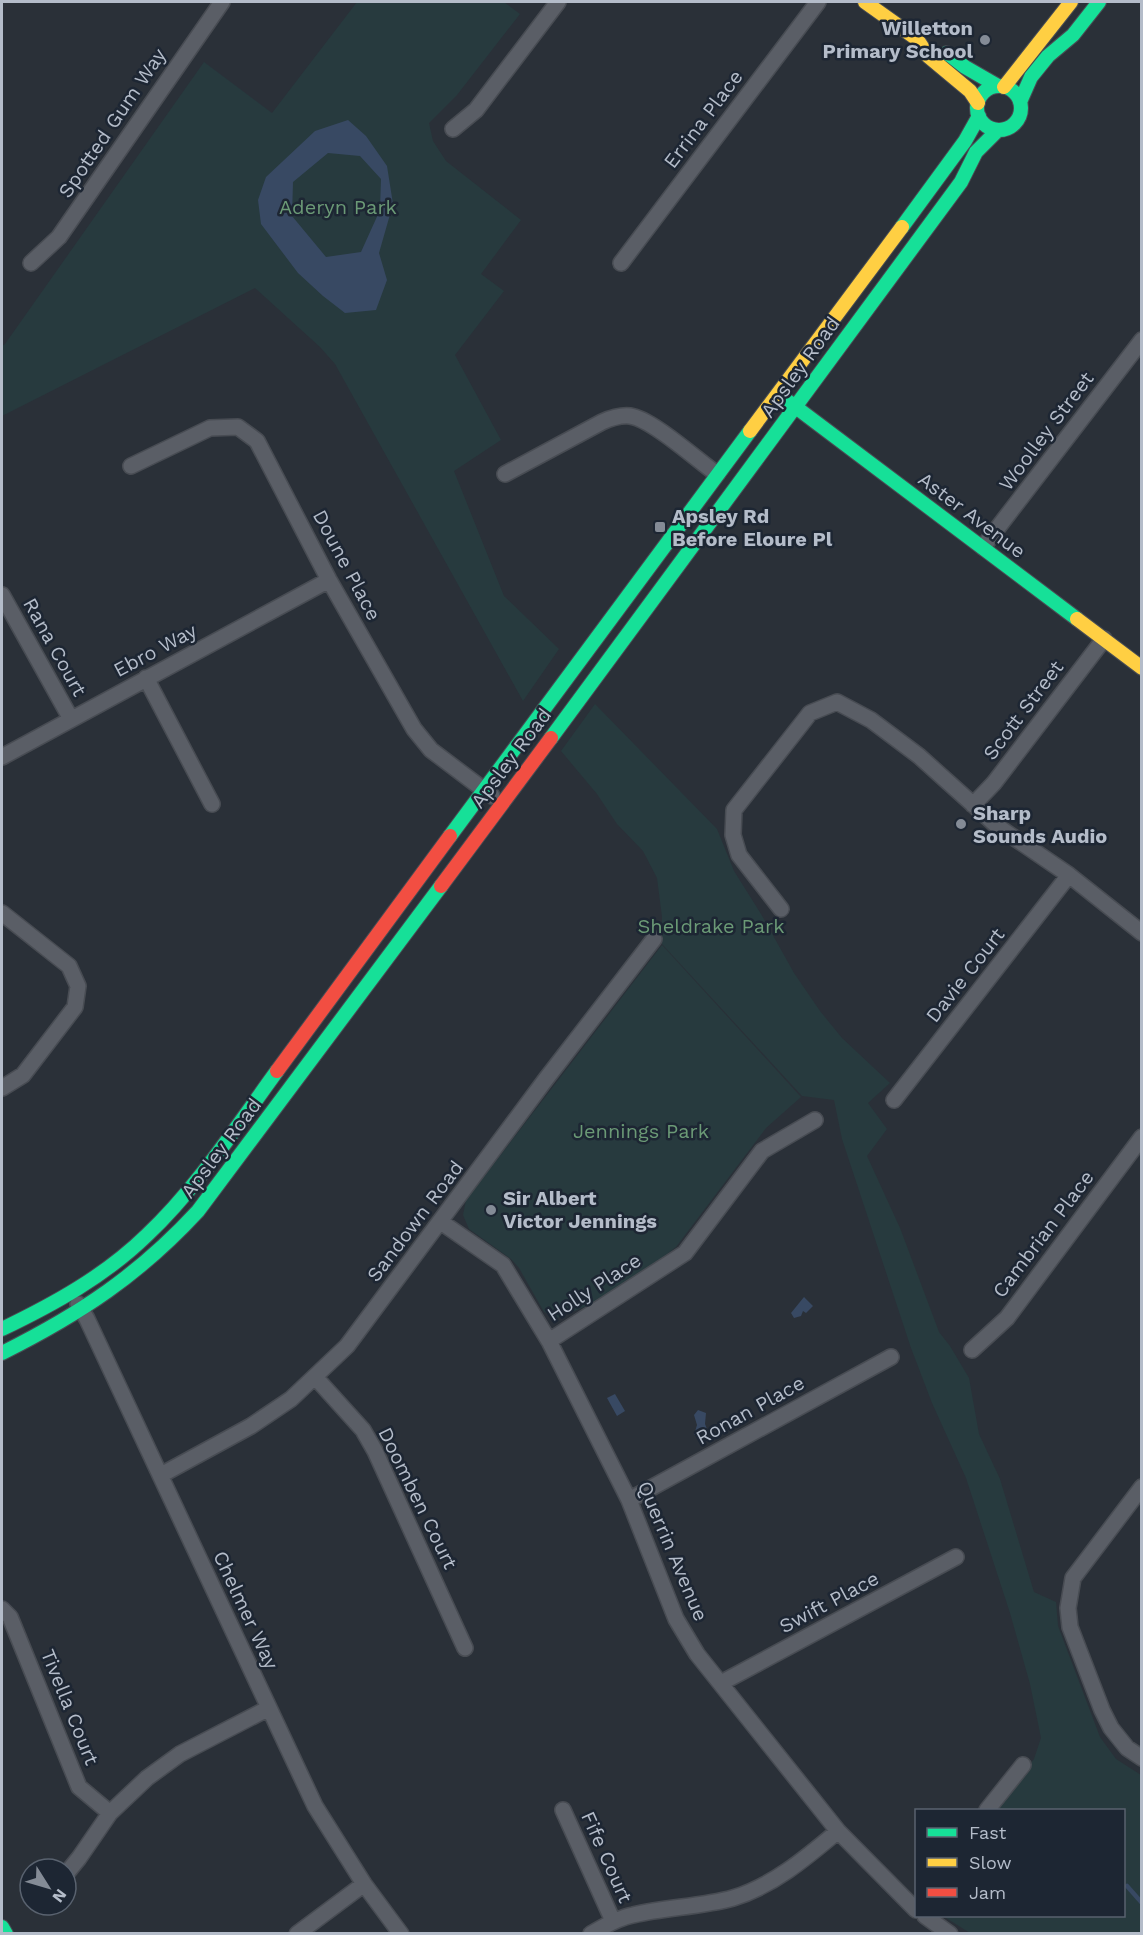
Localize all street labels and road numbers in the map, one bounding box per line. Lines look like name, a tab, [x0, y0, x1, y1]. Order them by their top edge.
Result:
street label: Spotted Gum Way	[53, 43, 171, 202]
street label: Errina Place	[658, 65, 748, 173]
street label: Apsley Road	[755, 312, 845, 422]
street label: Woolley Street	[993, 366, 1099, 495]
street label: Aster Avenue	[914, 467, 1030, 563]
street label: Doune Place	[308, 506, 386, 624]
street label: Rana Court	[18, 594, 92, 701]
street label: Ebro Way	[109, 618, 201, 682]
street label: Scott Street	[978, 655, 1069, 764]
street label: Apsley Road	[466, 703, 556, 813]
street label: Davie Court	[921, 922, 1010, 1027]
street label: Apsley Road	[176, 1093, 266, 1203]
street label: Sandown Road	[362, 1156, 468, 1286]
street label: Cambrian Place	[987, 1166, 1099, 1302]
street label: Holly Place	[542, 1248, 646, 1326]
street label: Ronan Place	[692, 1370, 808, 1450]
street label: Doomben Court	[373, 1423, 463, 1573]
street label: Querrin Avenue	[633, 1477, 713, 1625]
street label: Chelmer Way	[208, 1547, 284, 1674]
street label: Swift Place	[775, 1566, 883, 1638]
street label: Tivella Court	[36, 1646, 104, 1769]
street label: Fife Court	[576, 1808, 638, 1907]

